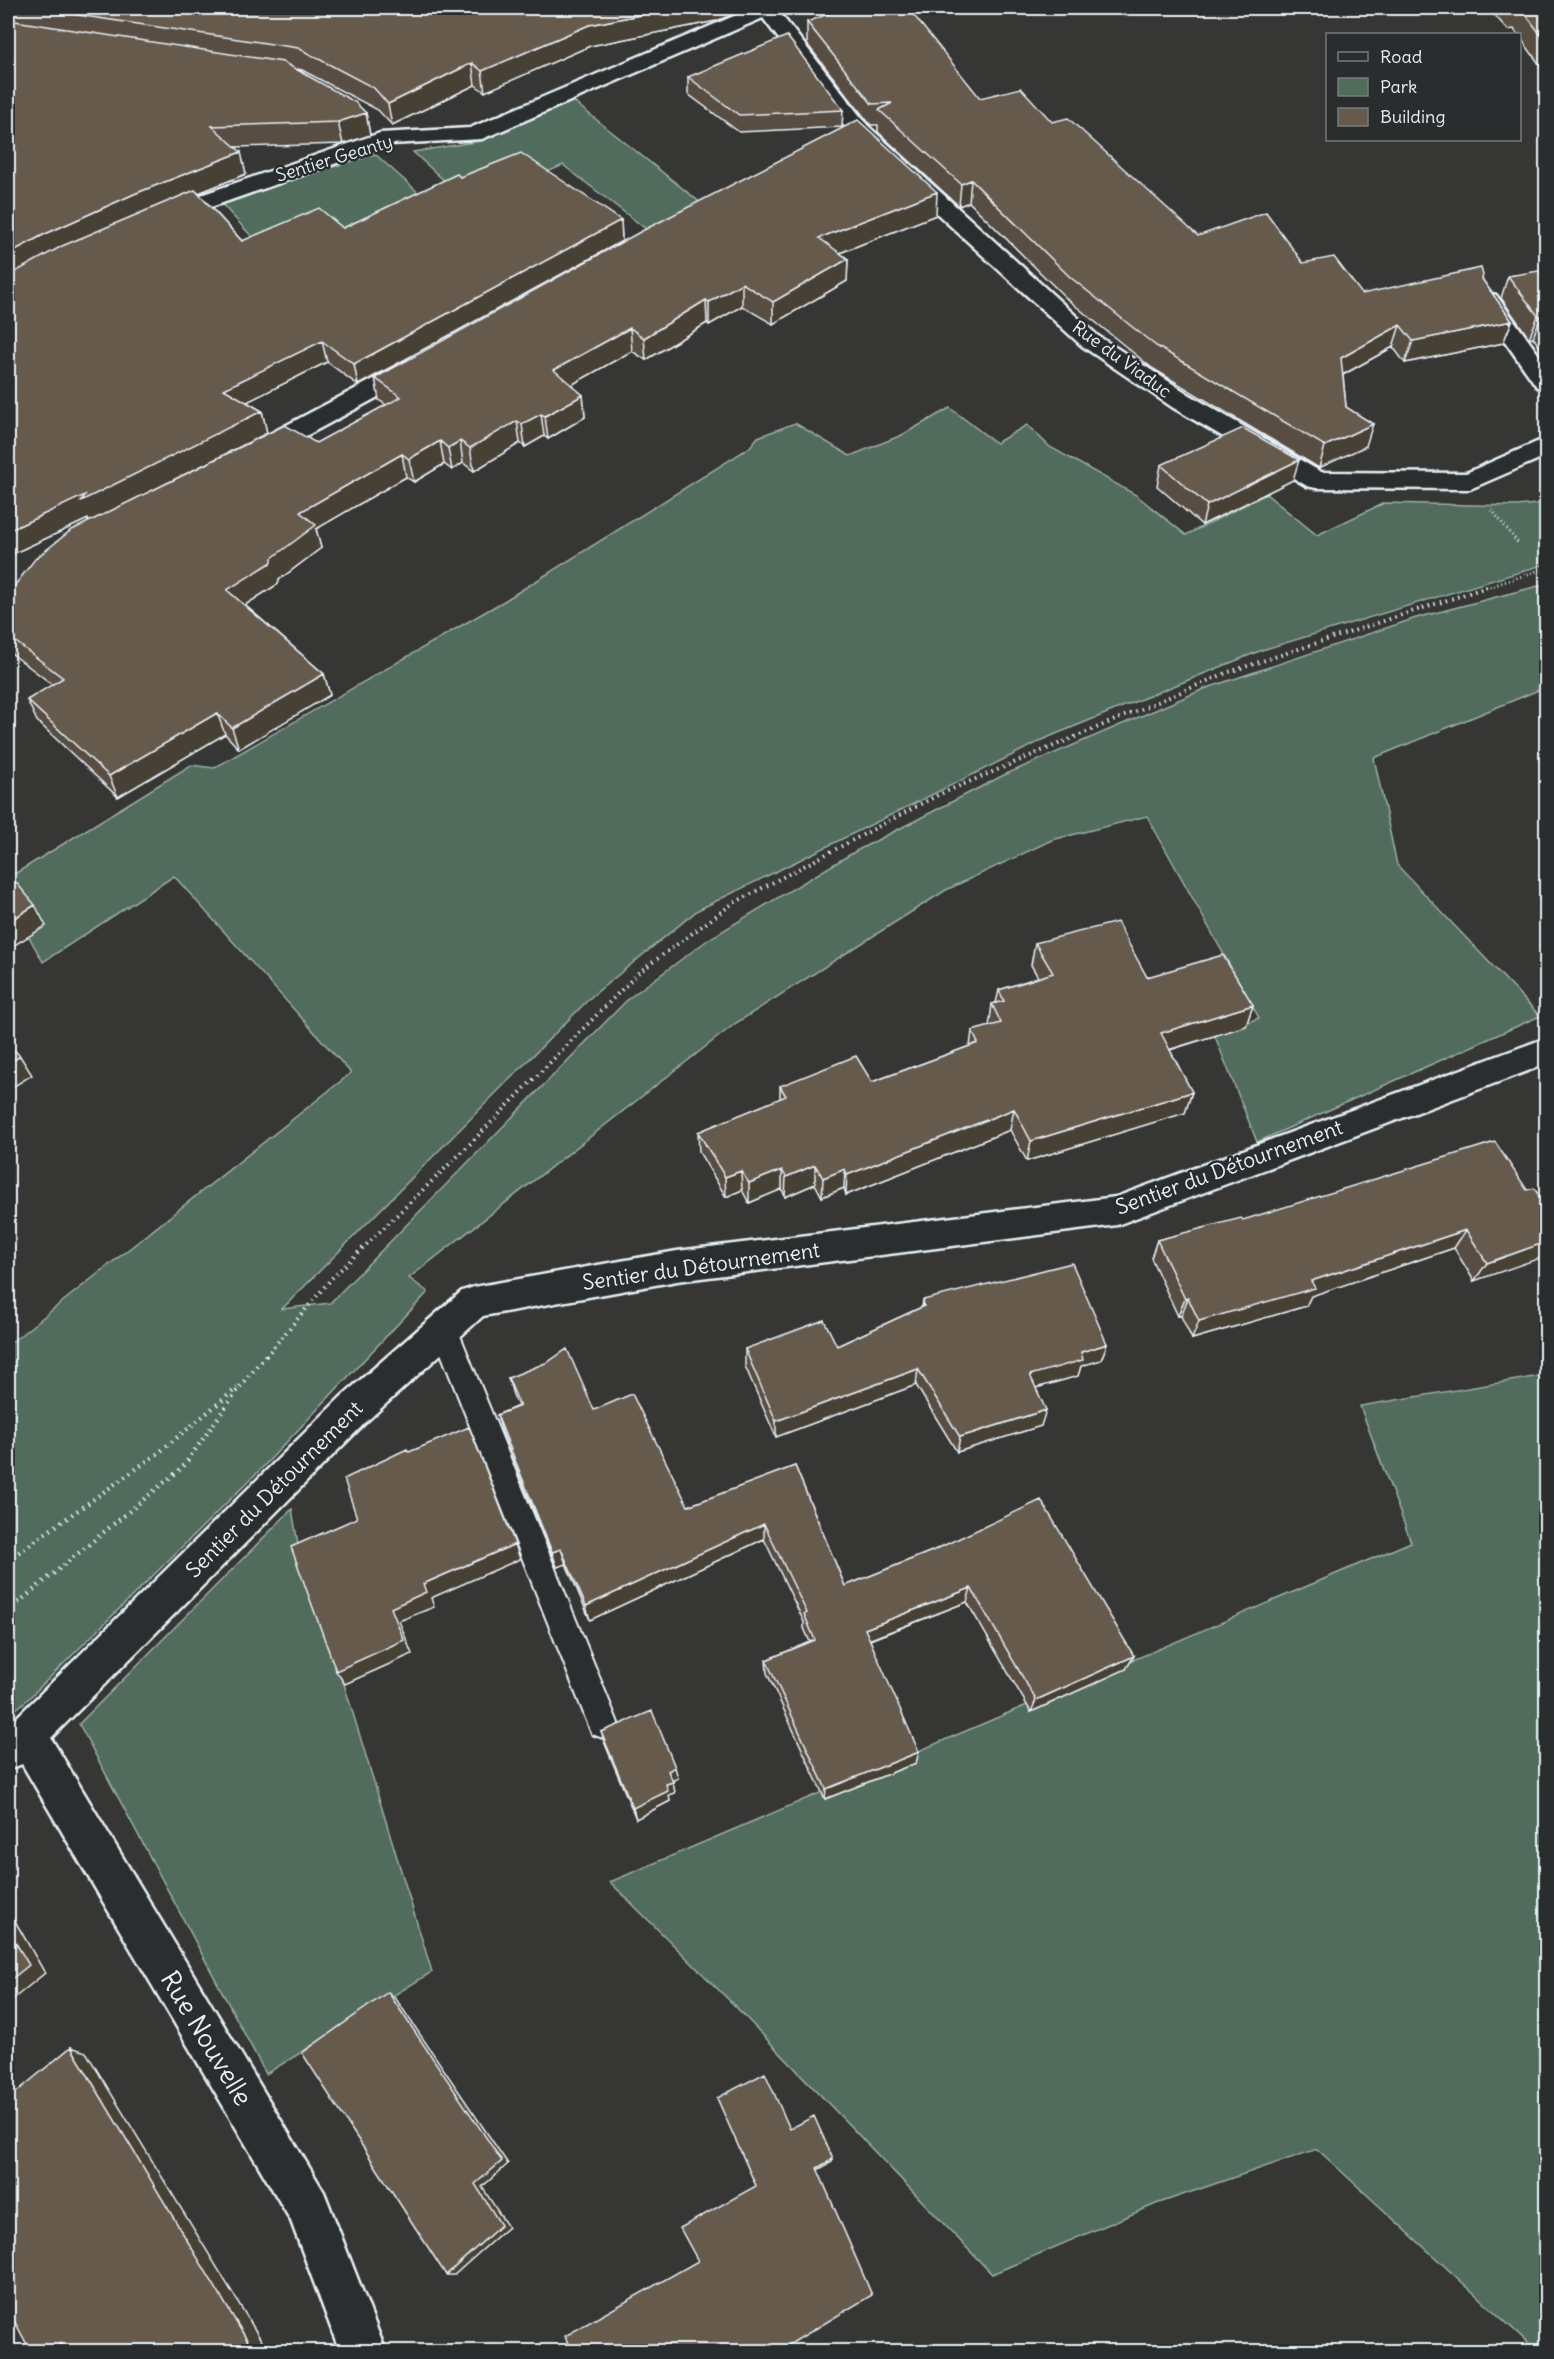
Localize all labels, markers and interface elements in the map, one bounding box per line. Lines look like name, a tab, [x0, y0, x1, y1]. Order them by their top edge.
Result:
legend	[1326, 33, 1521, 141]
text: Road	[1380, 45, 1423, 68]
text: Park	[1380, 75, 1417, 98]
text: Building	[1380, 105, 1445, 128]
street label: Sentier Geanty	[273, 129, 395, 187]
street label: Rue du Viaduc	[1068, 315, 1176, 403]
street label: Sentier du Détournement	[1112, 1113, 1346, 1221]
street label: Sentier du Détournement	[581, 1236, 821, 1296]
street label: Sentier du Détournement	[180, 1395, 368, 1583]
street label: Rue Nouvelle	[154, 1965, 260, 2111]

